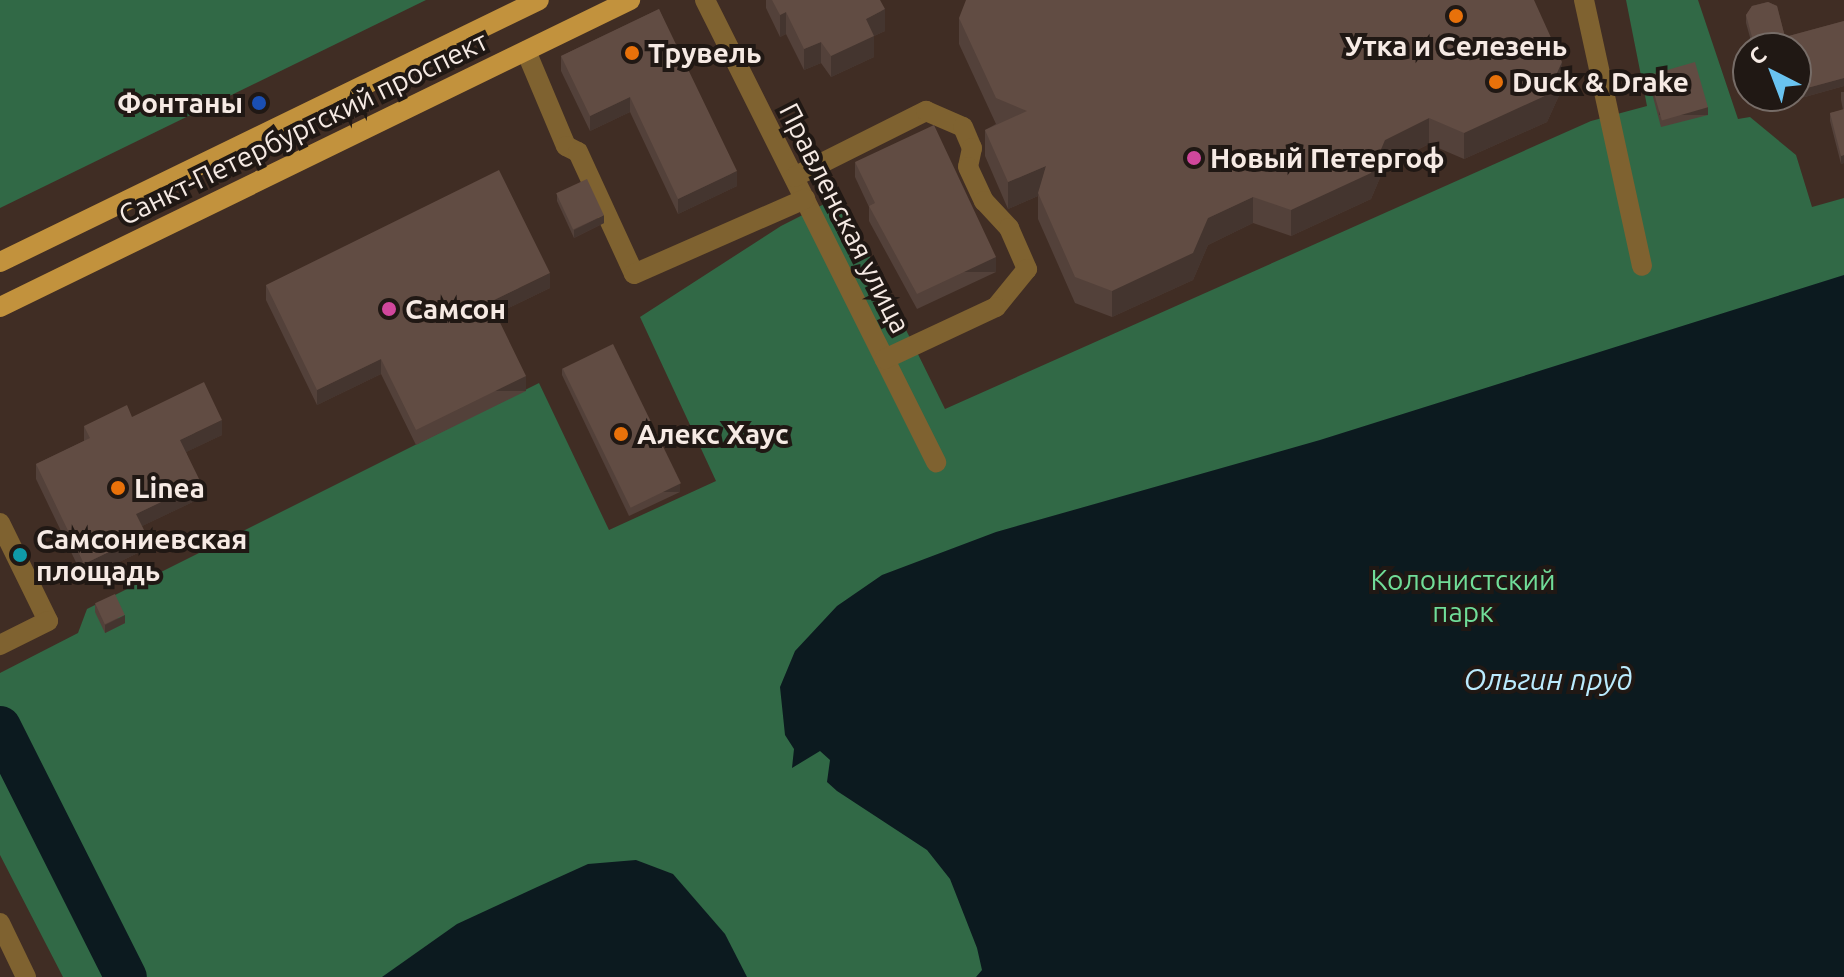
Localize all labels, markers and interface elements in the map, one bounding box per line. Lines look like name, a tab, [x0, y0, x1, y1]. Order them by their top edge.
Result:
marker: Утка и Селезень	[1447, 7, 1465, 25]
street label: Санкт-Петербургский проспект	[113, 24, 493, 232]
place label: Утка и Селезень	[1345, 29, 1567, 63]
north arrow	[1732, 32, 1812, 112]
place label: Трувель	[648, 36, 762, 70]
text: С	[1743, 41, 1771, 69]
marker: Трувель	[623, 44, 641, 62]
place label: Duck & Drake	[1512, 65, 1689, 99]
marker: Duck & Drake	[1487, 73, 1505, 91]
place label: Фонтаны	[117, 86, 243, 120]
marker: Фонтаны	[250, 94, 268, 112]
street label: Правленская улица	[772, 97, 918, 339]
place label: Новый Петергоф	[1210, 141, 1444, 175]
marker: Новый Петергоф	[1185, 149, 1203, 167]
place label: Самсон	[405, 292, 506, 326]
marker: Самсон	[380, 300, 398, 318]
place label: Алекс Хаус	[637, 417, 789, 451]
marker: Алекс Хаус	[612, 425, 630, 443]
place label: Linea	[134, 471, 205, 505]
marker: Linea	[109, 479, 127, 497]
place label: Самсониевская площадь	[36, 522, 247, 588]
marker: Самсониевская площадь	[11, 546, 29, 564]
park label: Колонистский парк	[1370, 563, 1556, 629]
water label: Ольгин пруд	[1463, 661, 1633, 697]

